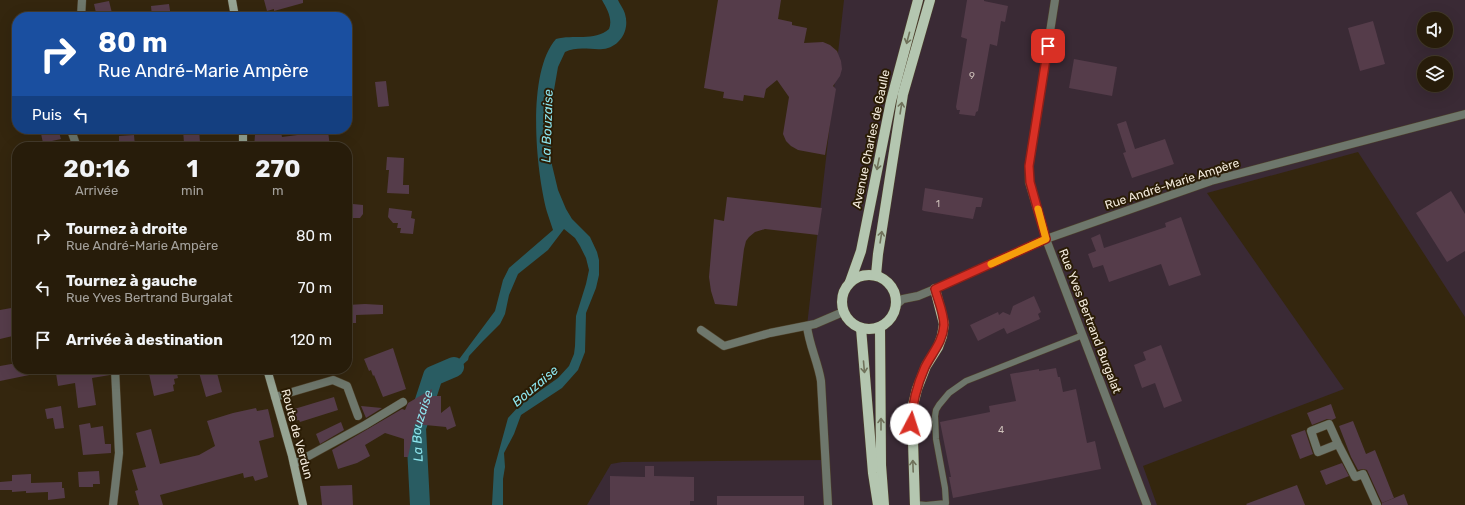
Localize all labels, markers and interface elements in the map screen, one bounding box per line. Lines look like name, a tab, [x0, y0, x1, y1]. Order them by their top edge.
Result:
map controls	[1417, 12, 1453, 92]
button: sound	[1417, 12, 1453, 48]
text: 80 m	[98, 26, 168, 59]
icon: right	[32, 28, 84, 80]
pin	[1031, 29, 1065, 63]
one-way arrow	[904, 31, 911, 44]
icon: arrive	[1037, 35, 1059, 57]
button: layers	[1417, 56, 1453, 92]
text: Rue André-Marie Ampère	[98, 60, 309, 82]
street label: Avenue Charles de Gaulle	[849, 68, 893, 210]
house number: 9	[969, 70, 975, 82]
water label: La Bouzaise	[538, 89, 556, 163]
one-way arrow	[897, 102, 905, 115]
icon: left	[70, 104, 92, 126]
text: Puis	[32, 106, 62, 124]
text: 20:16	[63, 155, 130, 183]
text: 1	[186, 155, 198, 183]
text: 270	[255, 155, 301, 183]
street label: Rue André-Marie Ampère	[1103, 156, 1241, 212]
one-way arrow	[874, 157, 882, 170]
text: Arrivée	[75, 183, 118, 198]
text: min	[181, 183, 204, 198]
text: m	[272, 183, 284, 198]
house number: 1	[936, 198, 940, 210]
text: Tournez à droite	[66, 220, 187, 238]
icon: right	[32, 225, 54, 247]
text: 80 m	[296, 227, 332, 245]
one-way arrow	[877, 231, 885, 244]
text: Rue André-Marie Ampère	[66, 238, 218, 253]
street label: Rue Yves Bertrand Burgalat	[1056, 247, 1124, 396]
text: Tournez à gauche	[66, 272, 197, 290]
icon: left	[32, 277, 54, 299]
text: 70 m	[298, 279, 332, 297]
text: Rue Yves Bertrand Burgalat	[66, 290, 233, 305]
icon: arrive	[32, 329, 54, 351]
text: Arrivée à destination	[66, 331, 223, 349]
text: 120 m	[290, 331, 332, 349]
one-way arrow	[861, 360, 868, 373]
water label: Bouzaise	[509, 363, 561, 409]
street label: Route de Verdun	[278, 387, 316, 481]
water label: La Bouzaise	[408, 388, 435, 462]
position arrow	[890, 403, 932, 445]
one-way arrow	[877, 418, 885, 431]
house number: 4	[998, 424, 1004, 436]
one-way arrow	[909, 460, 917, 473]

